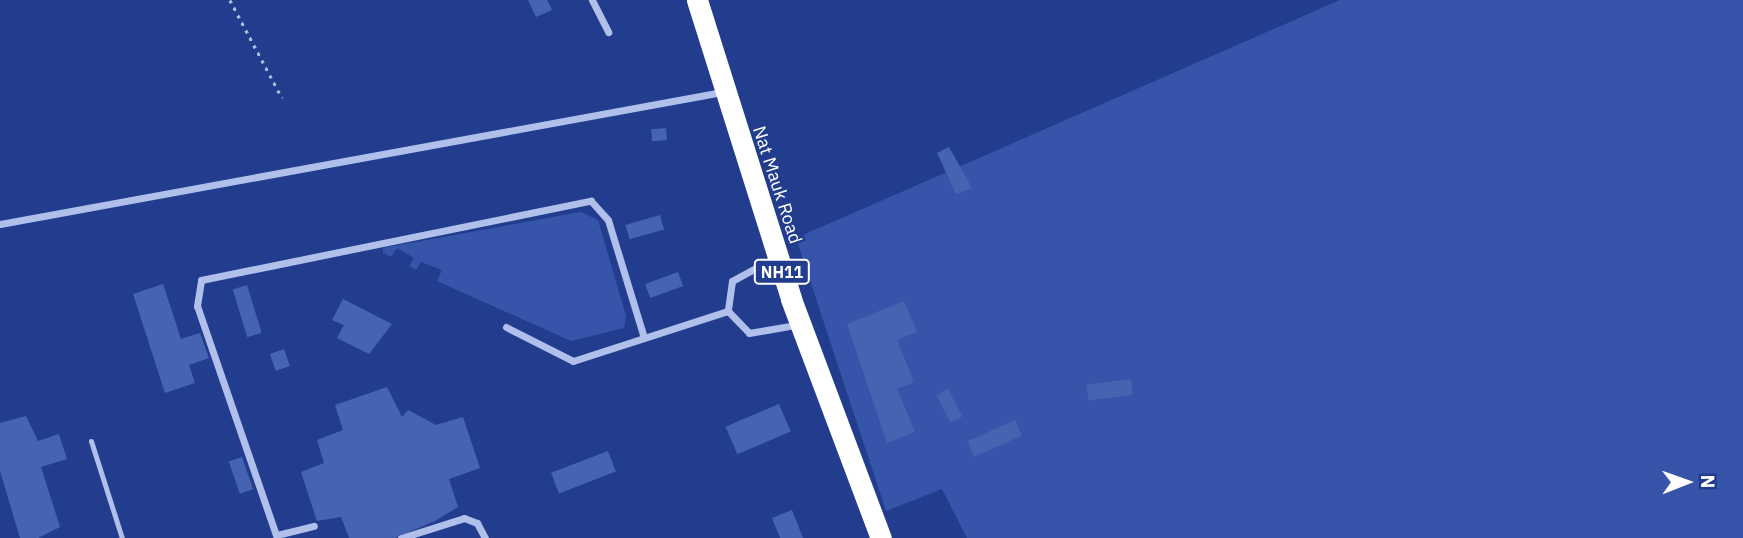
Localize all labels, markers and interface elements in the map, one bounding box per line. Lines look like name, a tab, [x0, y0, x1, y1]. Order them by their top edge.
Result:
street label: Nat Mauk Road	[748, 123, 806, 247]
road number: NH11	[752, 260, 812, 284]
north arrow	[1652, 447, 1722, 517]
text: N	[1696, 475, 1720, 489]

